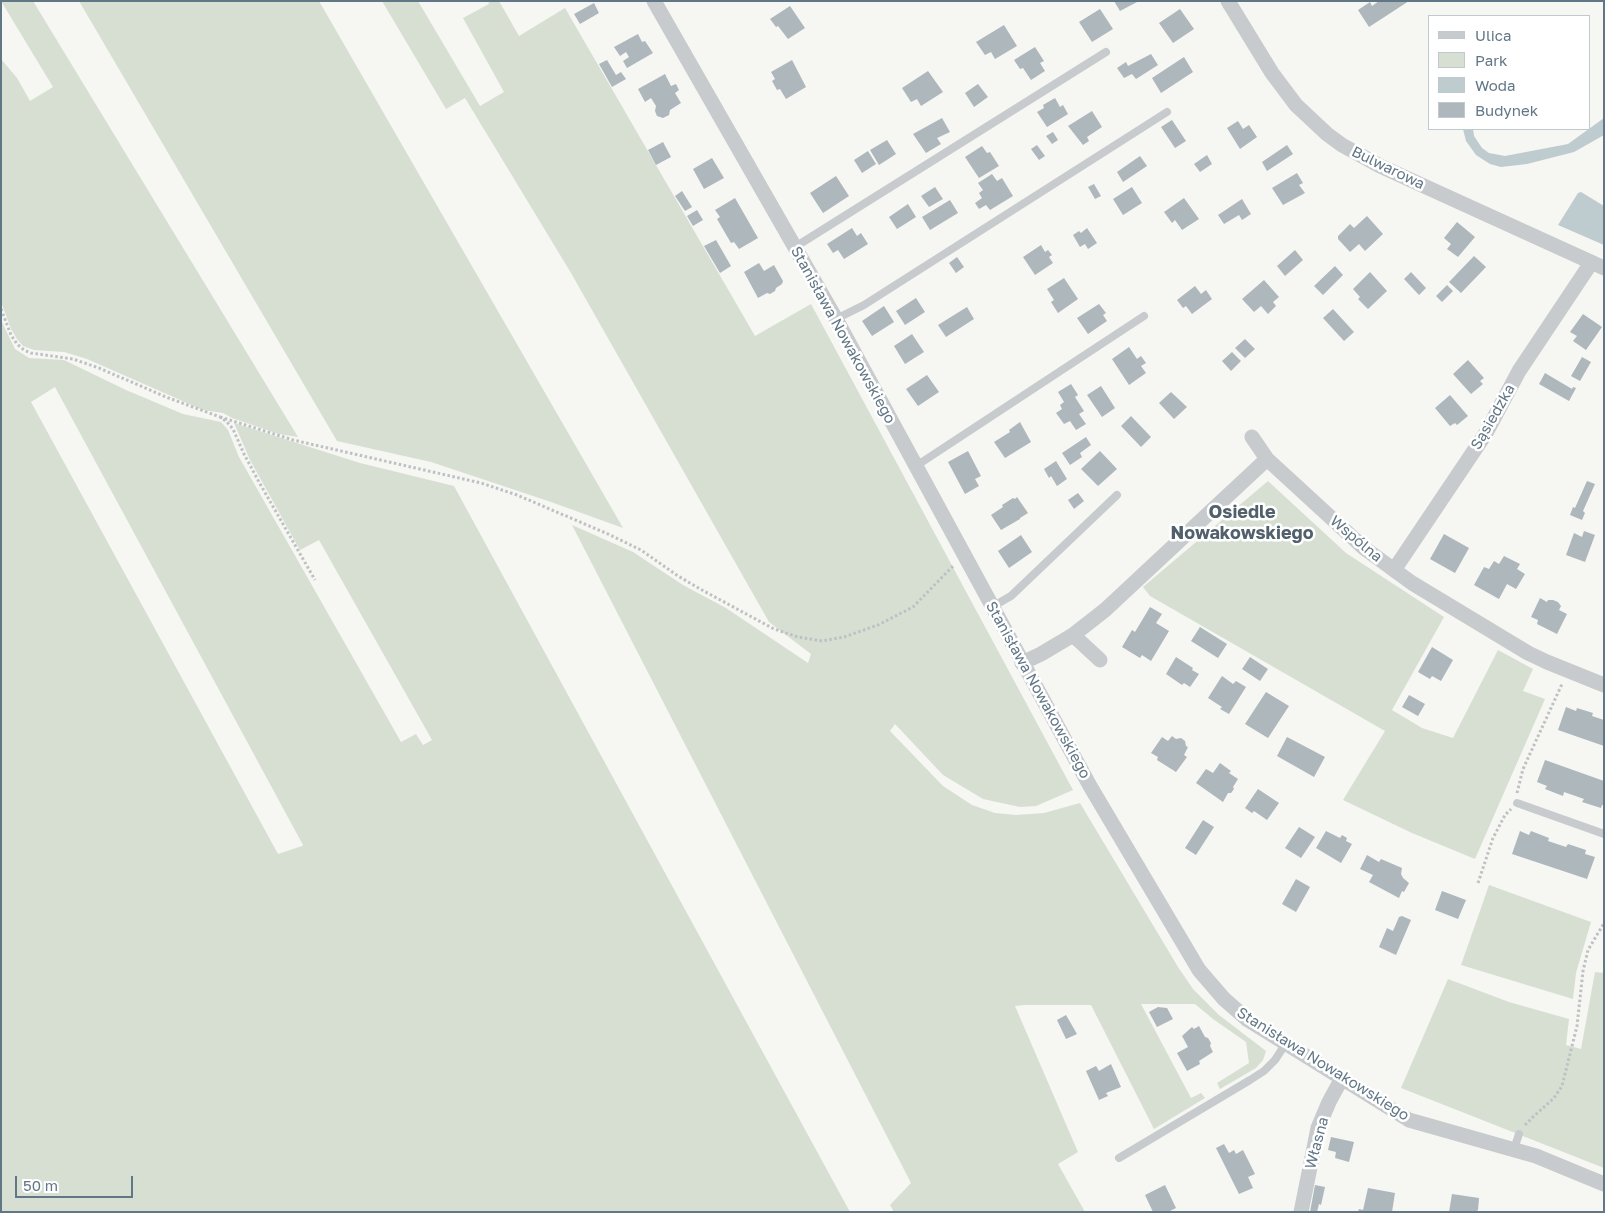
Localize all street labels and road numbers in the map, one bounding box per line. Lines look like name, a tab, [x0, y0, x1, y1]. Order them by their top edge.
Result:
street label: Bulwarowa	[1349, 143, 1427, 193]
street label: Stanisława Nowakowskiego	[787, 243, 899, 427]
street label: Sąsiedzka	[1467, 381, 1519, 453]
street label: Wspólna	[1326, 512, 1386, 566]
street label: Stanisława Nowakowskiego	[982, 598, 1094, 782]
street label: Stanisława Nowakowskiego	[1234, 1003, 1412, 1125]
street label: Własna	[1301, 1115, 1333, 1171]

